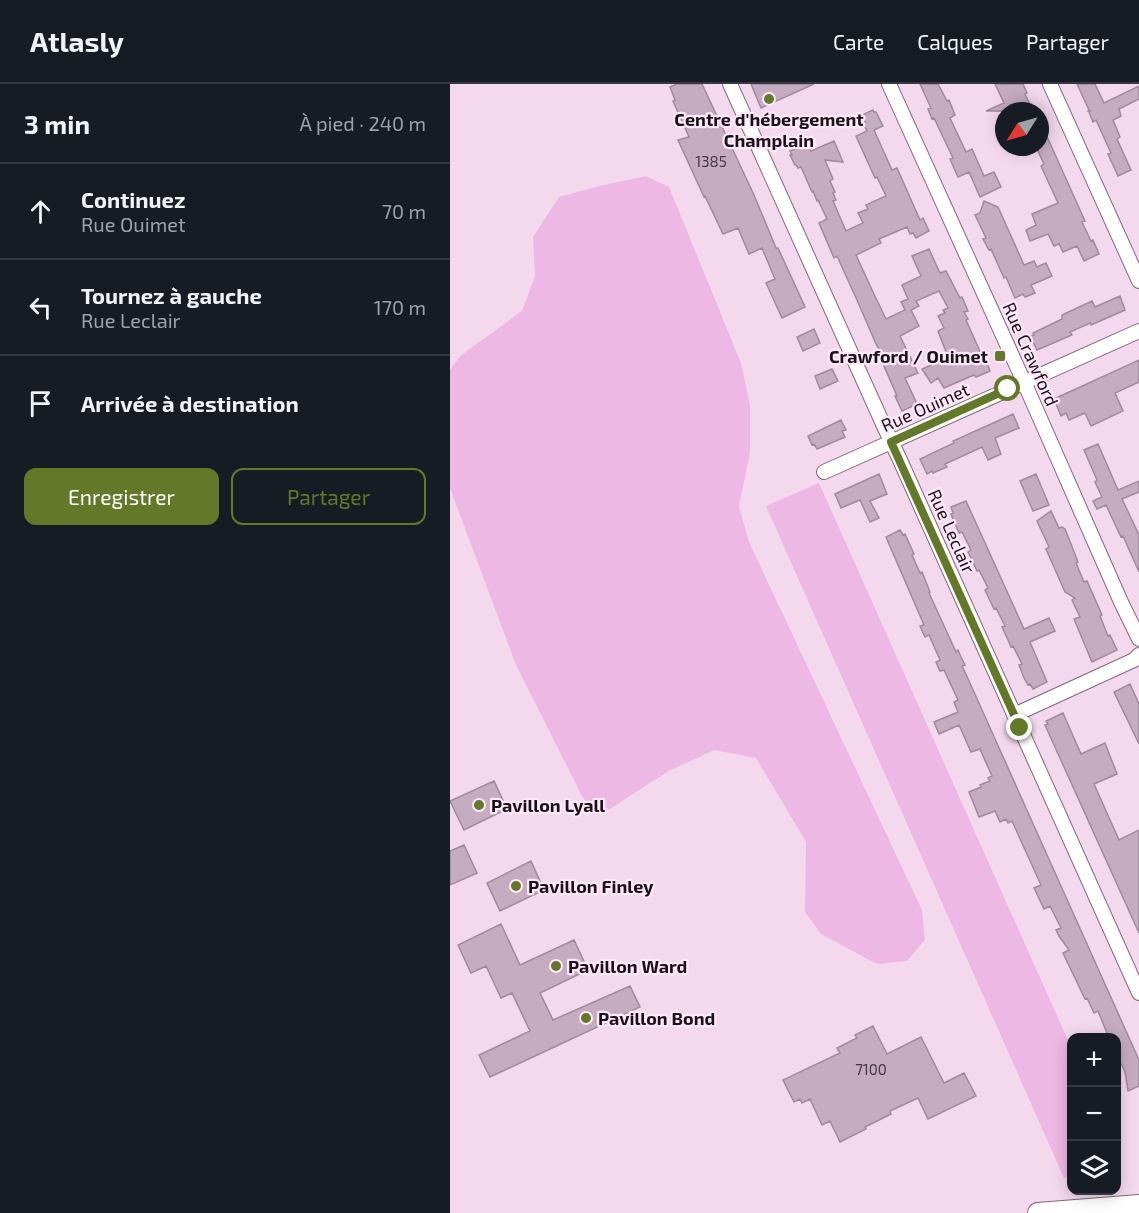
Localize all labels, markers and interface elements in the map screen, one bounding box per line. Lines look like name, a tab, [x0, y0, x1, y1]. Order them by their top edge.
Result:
text: Atlasly	[30, 24, 124, 58]
text: Carte	[833, 29, 884, 54]
text: Calques	[917, 29, 993, 54]
text: Partager	[1026, 29, 1109, 54]
marker: Centre d'hébergement Champlain	[762, 92, 776, 106]
north arrow	[995, 102, 1049, 156]
text: 3 min	[24, 108, 90, 139]
place label: Centre d'hébergement Champlain	[674, 108, 864, 151]
text: À pied · 240 m	[300, 111, 426, 135]
house number: 1385	[695, 152, 727, 170]
text: Continuez	[81, 186, 185, 212]
icon: ahead	[24, 195, 57, 228]
text: 70 m	[382, 199, 426, 223]
text: Rue Ouimet	[81, 212, 186, 236]
text: Tournez à gauche	[81, 282, 262, 308]
icon: left	[24, 291, 57, 324]
text: 170 m	[374, 295, 426, 319]
street label: Rue Crawford	[998, 299, 1064, 409]
text: Rue Leclair	[81, 308, 181, 332]
place label: Crawford / Ouimet	[829, 345, 989, 367]
marker: Crawford / Ouimet	[993, 349, 1007, 363]
route start	[994, 375, 1020, 401]
street label: Rue Ouimet	[878, 378, 973, 436]
icon: arrive	[24, 387, 57, 420]
text: Arrivée à destination	[81, 390, 299, 416]
button: Enregistrer	[24, 468, 219, 525]
button: Partager	[231, 468, 426, 525]
street label: Rue Leclair	[924, 486, 980, 576]
route end	[1006, 714, 1032, 740]
place label: Pavillon Lyall	[491, 794, 605, 816]
marker: Pavillon Lyall	[472, 798, 486, 812]
place label: Pavillon Finley	[528, 875, 654, 897]
marker: Pavillon Finley	[509, 879, 523, 893]
place label: Pavillon Ward	[568, 955, 687, 977]
marker: Pavillon Ward	[549, 959, 563, 973]
place label: Pavillon Bond	[598, 1007, 715, 1029]
marker: Pavillon Bond	[579, 1011, 593, 1025]
map controls	[1067, 1033, 1121, 1195]
button: +	[1067, 1033, 1121, 1087]
house number: 7100	[855, 1060, 887, 1078]
button: −	[1067, 1087, 1121, 1141]
button: layers	[1067, 1141, 1121, 1195]

